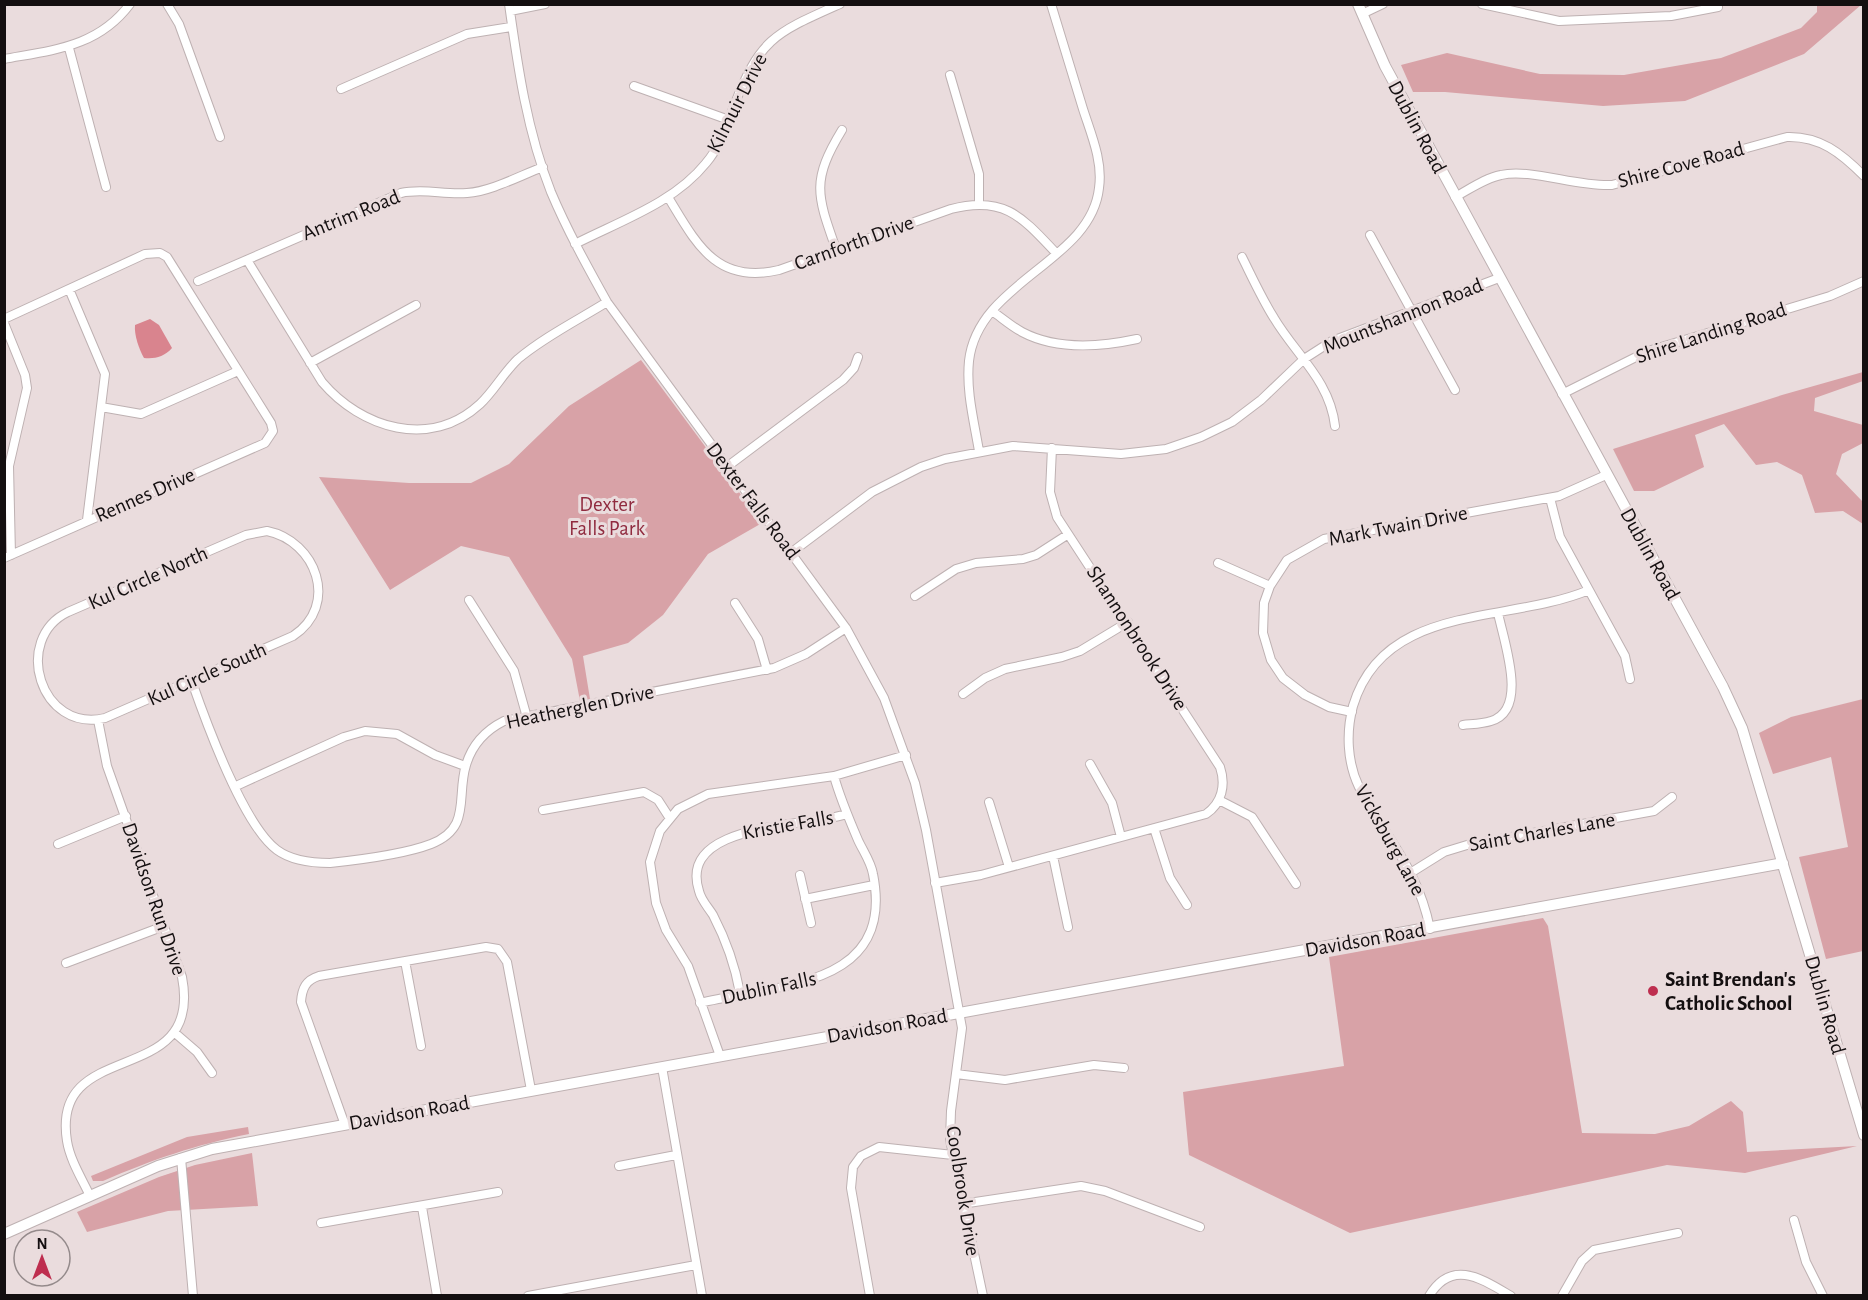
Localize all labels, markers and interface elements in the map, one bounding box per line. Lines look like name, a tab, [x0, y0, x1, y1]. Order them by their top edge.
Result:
street label: Kilmuir Drive	[703, 50, 771, 156]
street label: Dublin Road	[1384, 77, 1450, 177]
street label: Shire Cove Road	[1616, 138, 1746, 192]
street label: Antrim Road	[299, 186, 403, 244]
street label: Carnforth Drive	[791, 212, 917, 274]
street label: Mountshannon Road	[1320, 274, 1486, 358]
street label: Shire Landing Road	[1633, 299, 1789, 367]
street label: Dexter Falls Road	[702, 439, 804, 563]
street label: Rennes Drive	[92, 464, 198, 526]
park label: Dexter Falls Park	[569, 494, 645, 539]
street label: Mark Twain Drive	[1327, 502, 1469, 550]
street label: Dublin Road	[1616, 505, 1684, 604]
street label: Kul Circle North	[85, 542, 211, 614]
street label: Shannonbrook Drive	[1083, 562, 1191, 714]
street label: Kul Circle South	[144, 638, 270, 710]
street label: Heatherglen Drive	[504, 681, 656, 733]
street label: Vicksburg Lane	[1351, 781, 1429, 899]
street label: Kristie Falls	[741, 807, 835, 843]
street label: Saint Charles Lane	[1467, 809, 1617, 855]
street label: Davidson Run Drive	[118, 820, 190, 978]
street label: Davidson Road	[1303, 919, 1427, 961]
street label: Dublin Road	[1801, 953, 1849, 1057]
street label: Dublin Falls	[720, 968, 818, 1008]
place label: Saint Brendan's Catholic School	[1665, 969, 1796, 1014]
marker: Saint Brendan's Catholic School	[1646, 984, 1660, 998]
street label: Davidson Road	[825, 1005, 949, 1047]
street label: Davidson Road	[347, 1092, 471, 1134]
street label: Coolbrook Drive	[942, 1125, 984, 1257]
north arrow	[12, 1228, 72, 1288]
text: N	[36, 1236, 48, 1252]

